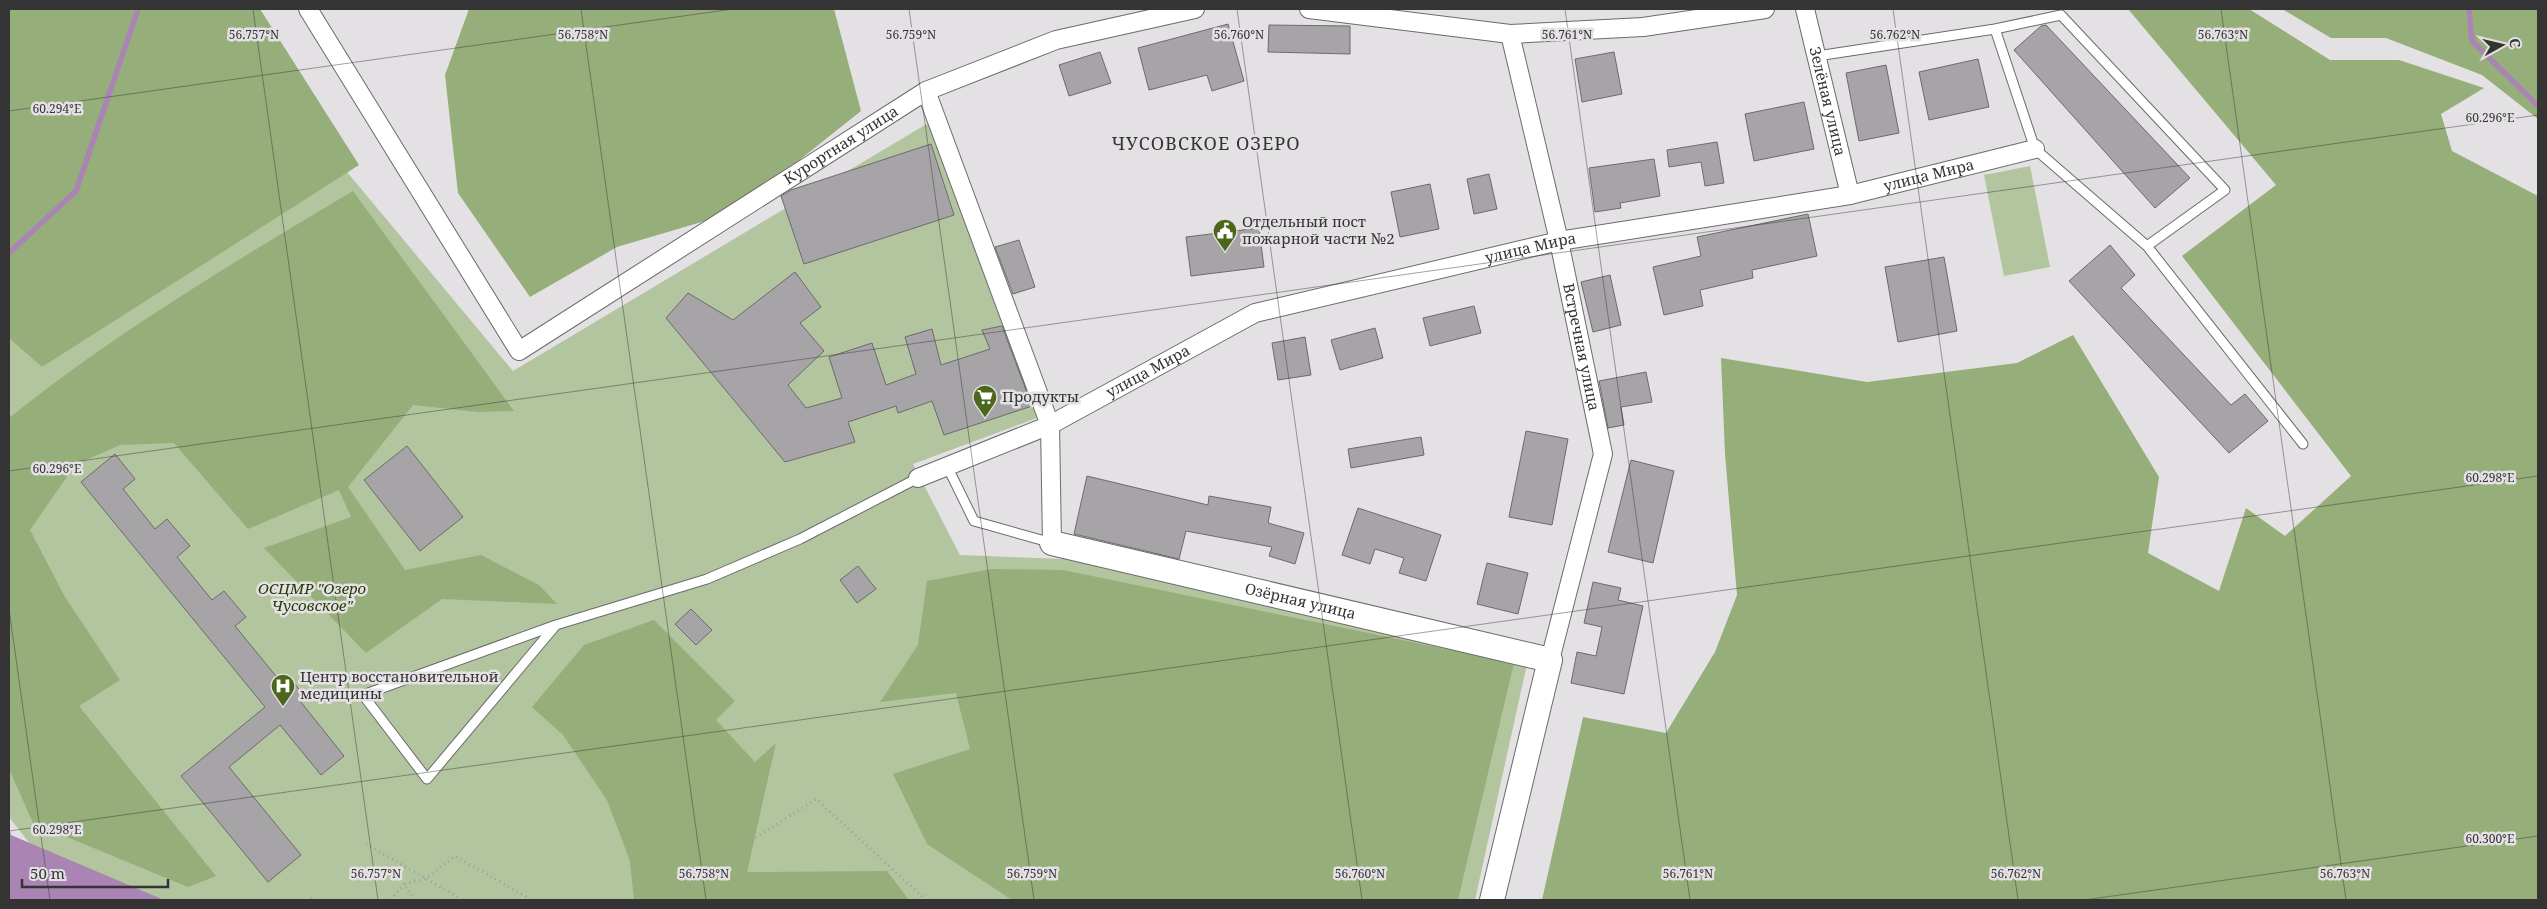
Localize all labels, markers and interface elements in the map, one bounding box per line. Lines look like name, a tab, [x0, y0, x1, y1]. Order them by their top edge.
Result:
north arrow	[2477, 20, 2527, 70]
text: 56.757°N	[229, 26, 279, 43]
text: 56.758°N	[558, 26, 608, 43]
text: 56.759°N	[886, 26, 936, 43]
text: 56.760°N	[1214, 26, 1264, 43]
text: 56.761°N	[1542, 26, 1592, 43]
text: 56.762°N	[1870, 26, 1920, 43]
text: 56.763°N	[2198, 26, 2248, 43]
text: С	[2505, 37, 2525, 49]
street label: Зелёная улица	[1805, 44, 1851, 158]
text: 60.294°E	[33, 100, 81, 117]
street label: Курортная улица	[779, 100, 902, 188]
text: 60.296°E	[2466, 109, 2514, 126]
district label: ЧУСОВСКОЕ ОЗЕРО	[1111, 131, 1301, 155]
street label: улица Мира	[1881, 154, 1976, 195]
place label: Отдельный пост пожарной части №2	[1242, 211, 1395, 248]
public building icon: Отдельный пост пожарной части №2	[1212, 218, 1238, 252]
street label: улица Мира	[1483, 227, 1577, 267]
street label: Встречная улица	[1559, 281, 1605, 412]
street label: улица Мира	[1102, 340, 1193, 402]
supermarket icon: Продукты	[972, 384, 998, 418]
place label: Продукты	[1002, 386, 1079, 406]
text: 60.296°E	[33, 460, 81, 477]
text: 60.298°E	[2466, 469, 2514, 486]
park label: ОСЦМР "Озеро Чусовское"	[258, 578, 367, 615]
street label: Озёрная улица	[1243, 578, 1358, 623]
place label: Центр восстановительной медицины	[300, 666, 499, 703]
hospital icon: Центр восстановительной медицины	[270, 673, 296, 707]
text: 60.298°E	[33, 821, 81, 838]
text: 60.300°E	[2466, 830, 2514, 847]
scale bar	[22, 856, 169, 888]
text: 50 m	[30, 863, 65, 883]
text: 56.757°N	[351, 865, 401, 882]
text: 56.758°N	[679, 865, 729, 882]
text: 56.759°N	[1007, 865, 1057, 882]
text: 56.760°N	[1335, 865, 1385, 882]
text: 56.761°N	[1663, 865, 1713, 882]
text: 56.762°N	[1991, 865, 2041, 882]
text: 56.763°N	[2320, 865, 2370, 882]

